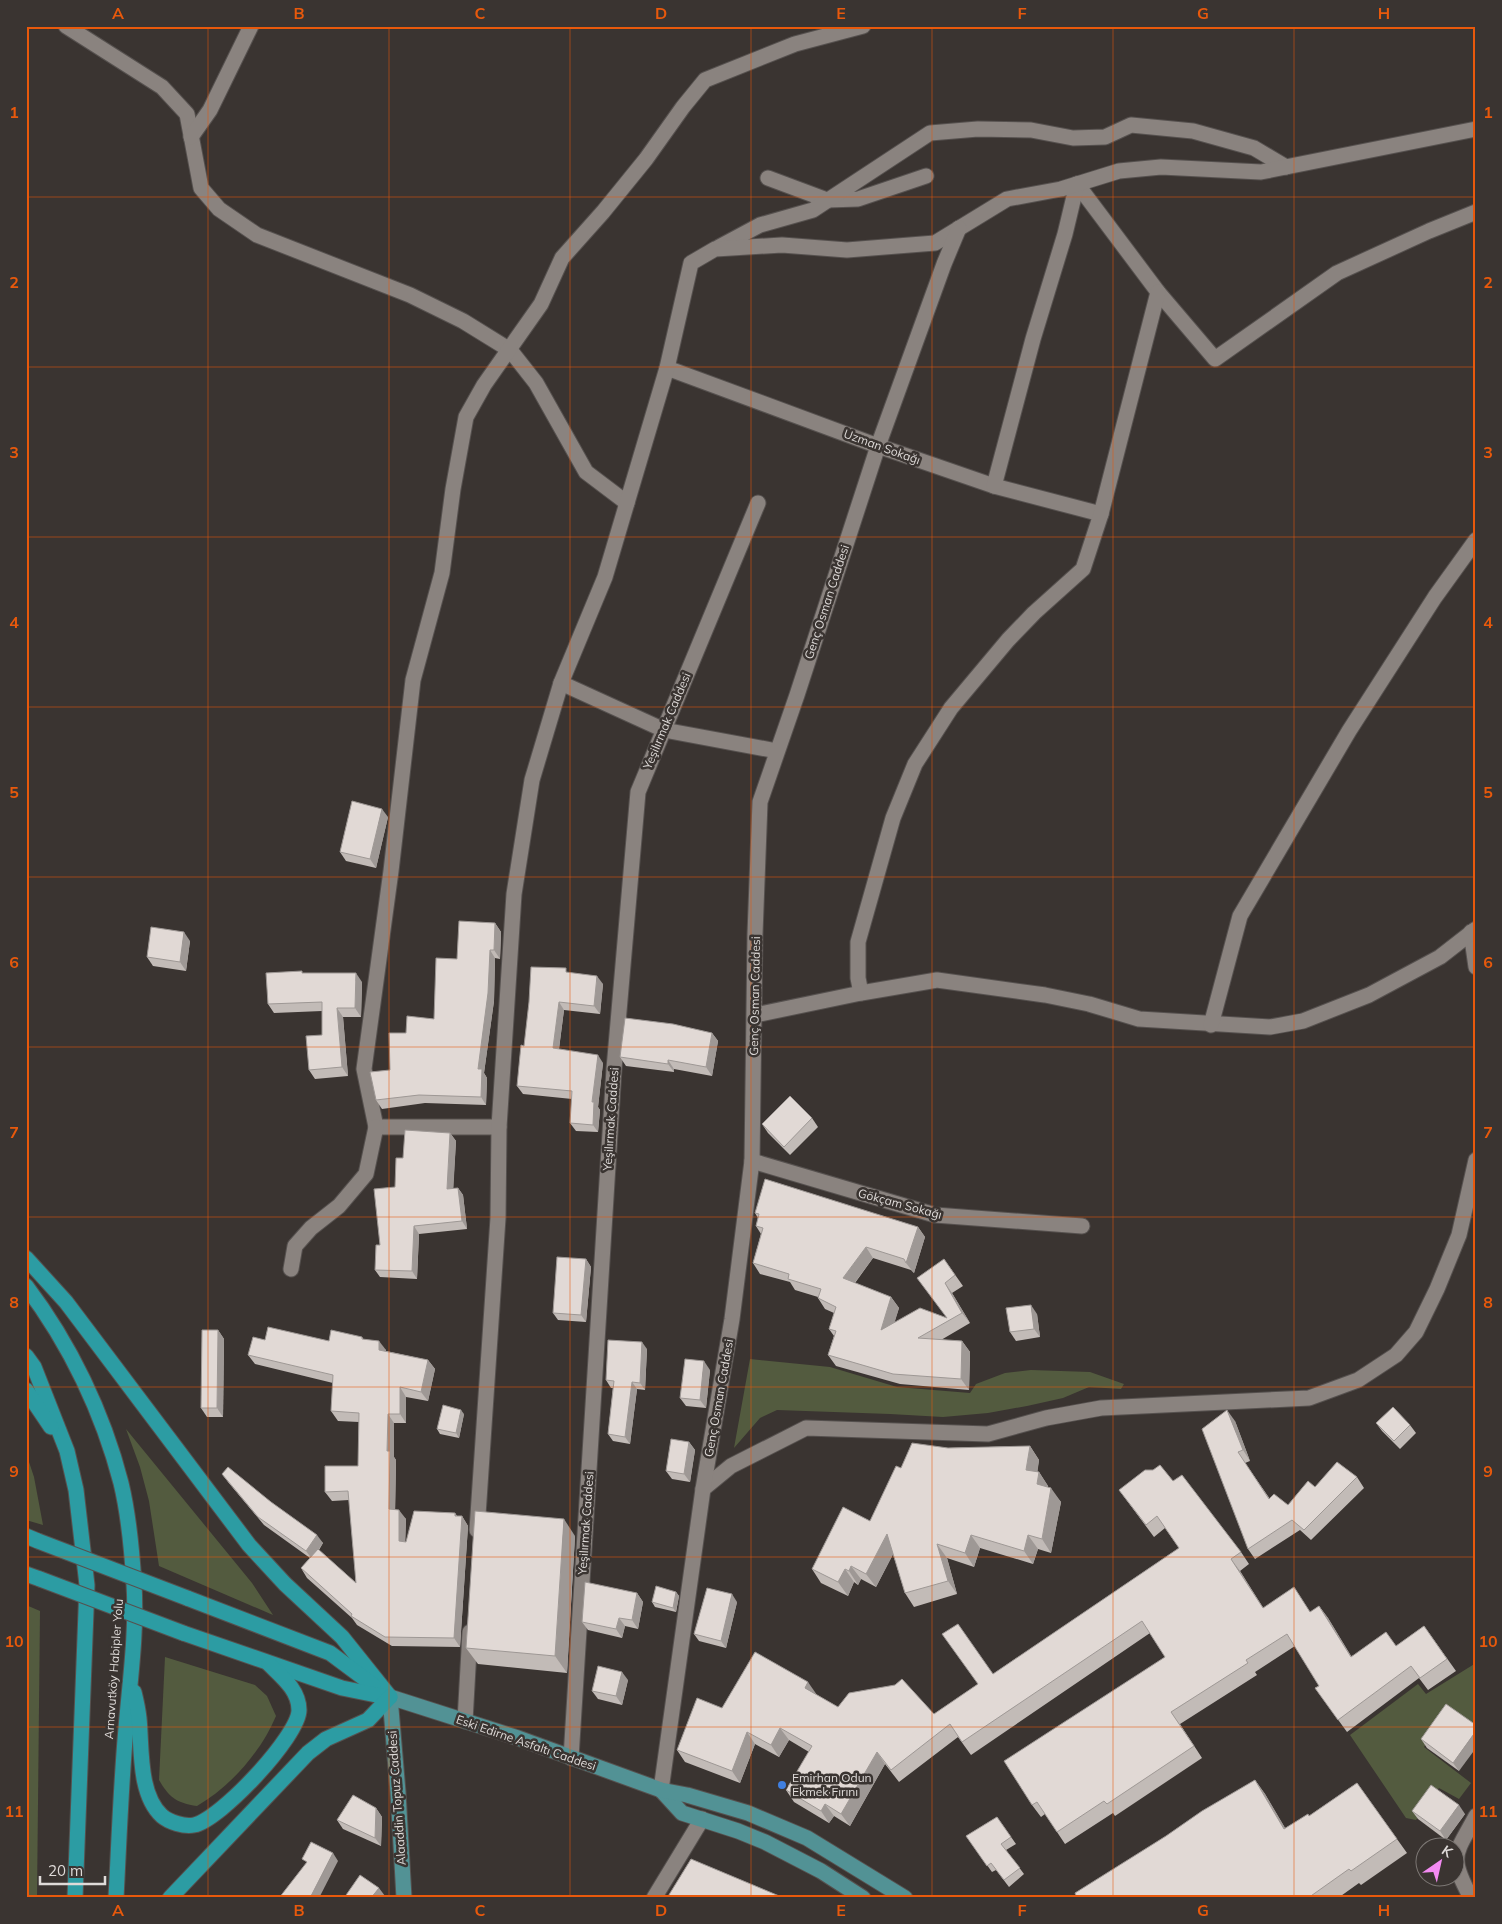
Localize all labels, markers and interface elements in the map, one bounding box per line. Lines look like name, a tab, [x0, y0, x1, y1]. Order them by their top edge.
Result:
text: A	[112, 3, 124, 23]
text: B	[293, 3, 305, 23]
text: C	[475, 3, 486, 23]
text: D	[655, 3, 667, 23]
text: E	[836, 3, 846, 23]
text: F	[1017, 3, 1027, 23]
text: G	[1197, 3, 1209, 23]
text: H	[1378, 3, 1390, 23]
text: 1	[9, 102, 19, 122]
text: 1	[1483, 102, 1493, 122]
text: 2	[9, 272, 19, 292]
text: 2	[1483, 272, 1493, 292]
street label: Uzman Sokağı	[842, 426, 923, 467]
text: 3	[9, 442, 19, 462]
text: 3	[1483, 442, 1493, 462]
street label: Genç Osman Caddesi	[801, 543, 852, 661]
text: 4	[9, 612, 19, 632]
text: 4	[1483, 612, 1493, 632]
street label: Yeşilırmak Caddesi	[639, 670, 694, 772]
text: 5	[9, 782, 19, 802]
text: 5	[1483, 782, 1493, 802]
street label: Genç Osman Caddesi	[746, 936, 763, 1056]
text: 6	[9, 952, 19, 972]
text: 6	[1483, 952, 1493, 972]
street label: Yeşilırmak Caddesi	[599, 1067, 622, 1172]
text: 7	[9, 1122, 19, 1142]
text: 7	[1483, 1122, 1493, 1142]
street label: Gökçam Sokağı	[857, 1185, 944, 1222]
text: 8	[9, 1292, 19, 1312]
text: 8	[1483, 1292, 1493, 1312]
street label: Genç Osman Caddesi	[701, 1338, 736, 1458]
text: 9	[9, 1461, 19, 1481]
text: 9	[1483, 1461, 1493, 1481]
street label: Yeşilırmak Caddesi	[574, 1471, 597, 1576]
street label: Arnavutköy Habipler Yolu	[101, 1598, 126, 1740]
text: 10	[4, 1631, 24, 1651]
text: 10	[1478, 1631, 1498, 1651]
street label: Eski Edirne Asfaltı Caddesi	[454, 1711, 598, 1774]
street label: Alaaddin Topuz Caddesi	[384, 1730, 409, 1866]
place label: Emirhan Odun Ekmek Fırını	[792, 1770, 872, 1799]
marker: Emirhan Odun Ekmek Fırını	[776, 1779, 788, 1791]
text: 11	[4, 1801, 24, 1821]
text: 11	[1478, 1801, 1498, 1821]
north arrow	[1414, 1836, 1464, 1886]
text: K	[1438, 1841, 1457, 1862]
scale bar	[40, 1854, 105, 1886]
text: 20 m	[48, 1861, 83, 1880]
text: A	[112, 1900, 124, 1920]
text: B	[293, 1900, 305, 1920]
text: C	[475, 1900, 486, 1920]
text: D	[655, 1900, 667, 1920]
text: E	[836, 1900, 846, 1920]
text: F	[1017, 1900, 1027, 1920]
text: G	[1197, 1900, 1209, 1920]
text: H	[1378, 1900, 1390, 1920]

